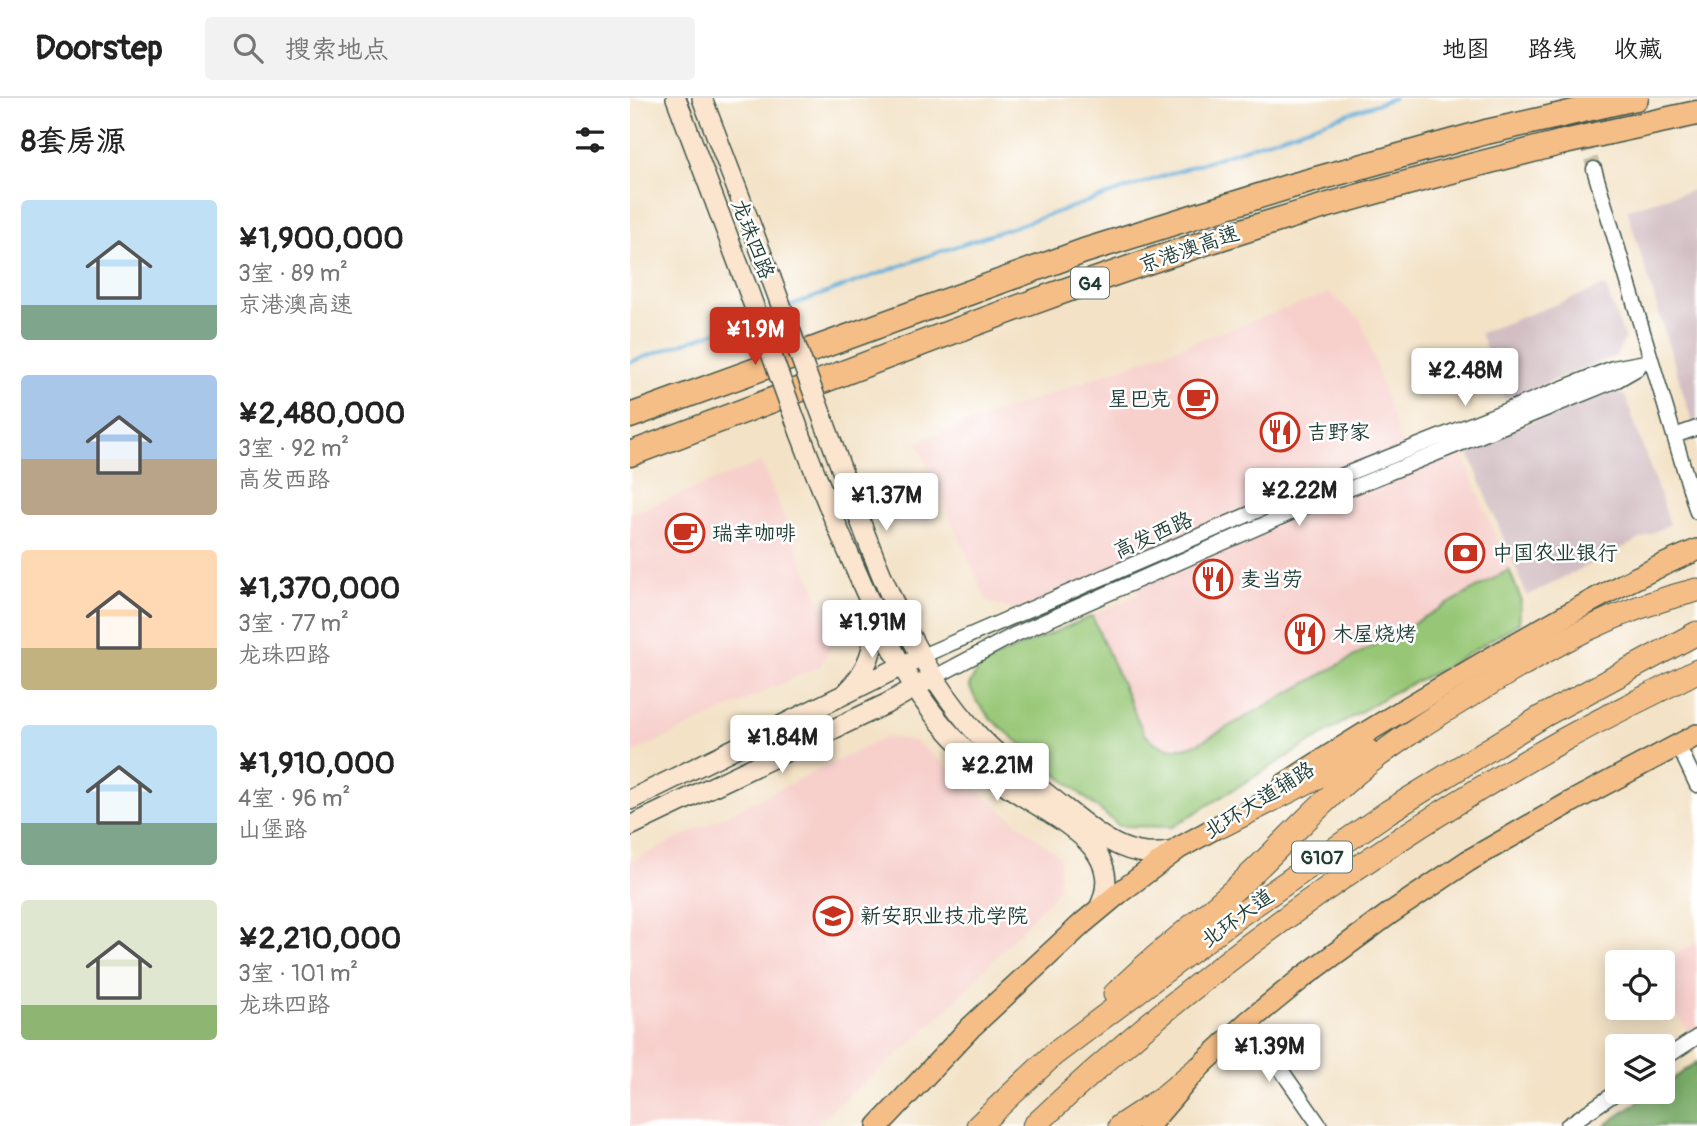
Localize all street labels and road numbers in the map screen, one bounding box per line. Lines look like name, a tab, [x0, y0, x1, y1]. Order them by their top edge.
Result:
street label: 龙珠四路	[725, 195, 780, 283]
street label: 京港澳高速	[1135, 220, 1243, 279]
road number: G4	[1071, 267, 1109, 298]
street label: 高发西路	[1109, 506, 1197, 565]
street label: 北环大道辅路	[1199, 756, 1320, 845]
road number: G107	[1292, 842, 1352, 872]
street label: 北环大道	[1195, 883, 1279, 954]

